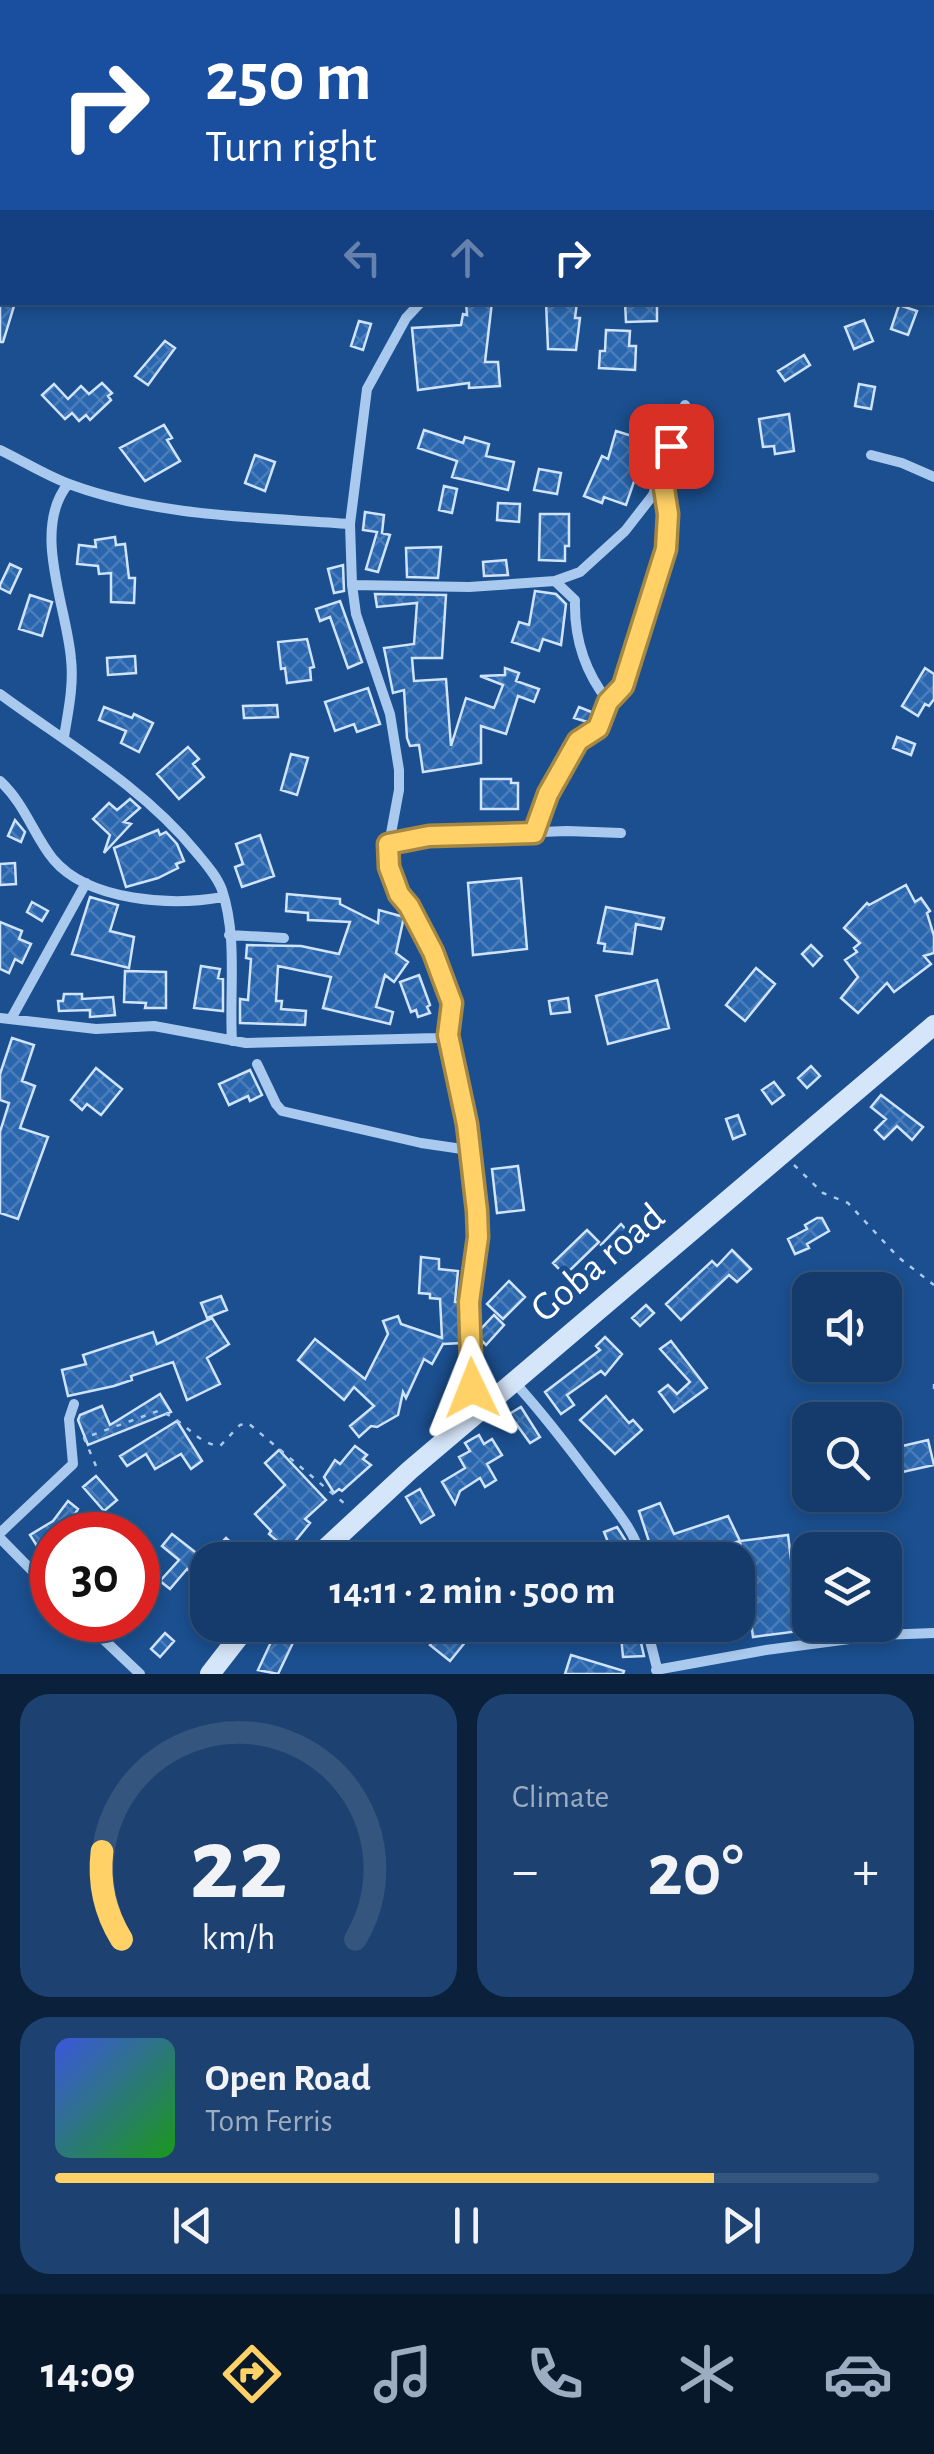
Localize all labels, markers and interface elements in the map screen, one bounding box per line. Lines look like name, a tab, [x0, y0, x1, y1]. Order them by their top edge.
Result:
icon: right	[40, 40, 170, 170]
text: 250 m	[205, 43, 372, 113]
text: Turn right	[205, 125, 377, 170]
icon: left	[335, 230, 390, 285]
icon: ahead	[440, 230, 495, 285]
icon: right	[545, 230, 600, 285]
pin	[629, 404, 714, 489]
icon: arrive	[644, 419, 699, 474]
street label: Goba road	[524, 1196, 672, 1330]
map controls	[792, 1272, 902, 1642]
button: sound	[792, 1272, 902, 1382]
position arrow	[420, 1336, 524, 1440]
button: search	[792, 1402, 902, 1512]
speed limit sign: 30	[30, 1512, 160, 1642]
button: layers	[792, 1532, 902, 1642]
text: 14:11 · 2 min · 500 m	[330, 1573, 615, 1611]
text: Climate	[512, 1781, 609, 1813]
text: 22	[190, 1814, 287, 1918]
text: 20°	[647, 1834, 744, 1909]
text: −	[512, 1844, 538, 1899]
text: +	[853, 1844, 879, 1899]
text: km/h	[202, 1920, 275, 1956]
text: Open Road	[205, 2060, 371, 2098]
text: Tom Ferris	[205, 2105, 333, 2137]
icon: previous	[165, 2198, 220, 2253]
icon: pause	[439, 2198, 494, 2253]
icon: next	[714, 2198, 769, 2253]
icon: directions	[217, 2339, 287, 2409]
icon: music	[368, 2339, 438, 2409]
icon: phone	[520, 2339, 590, 2409]
icon: climate	[672, 2339, 742, 2409]
icon: car	[823, 2339, 893, 2409]
text: 14:09	[41, 2351, 135, 2396]

